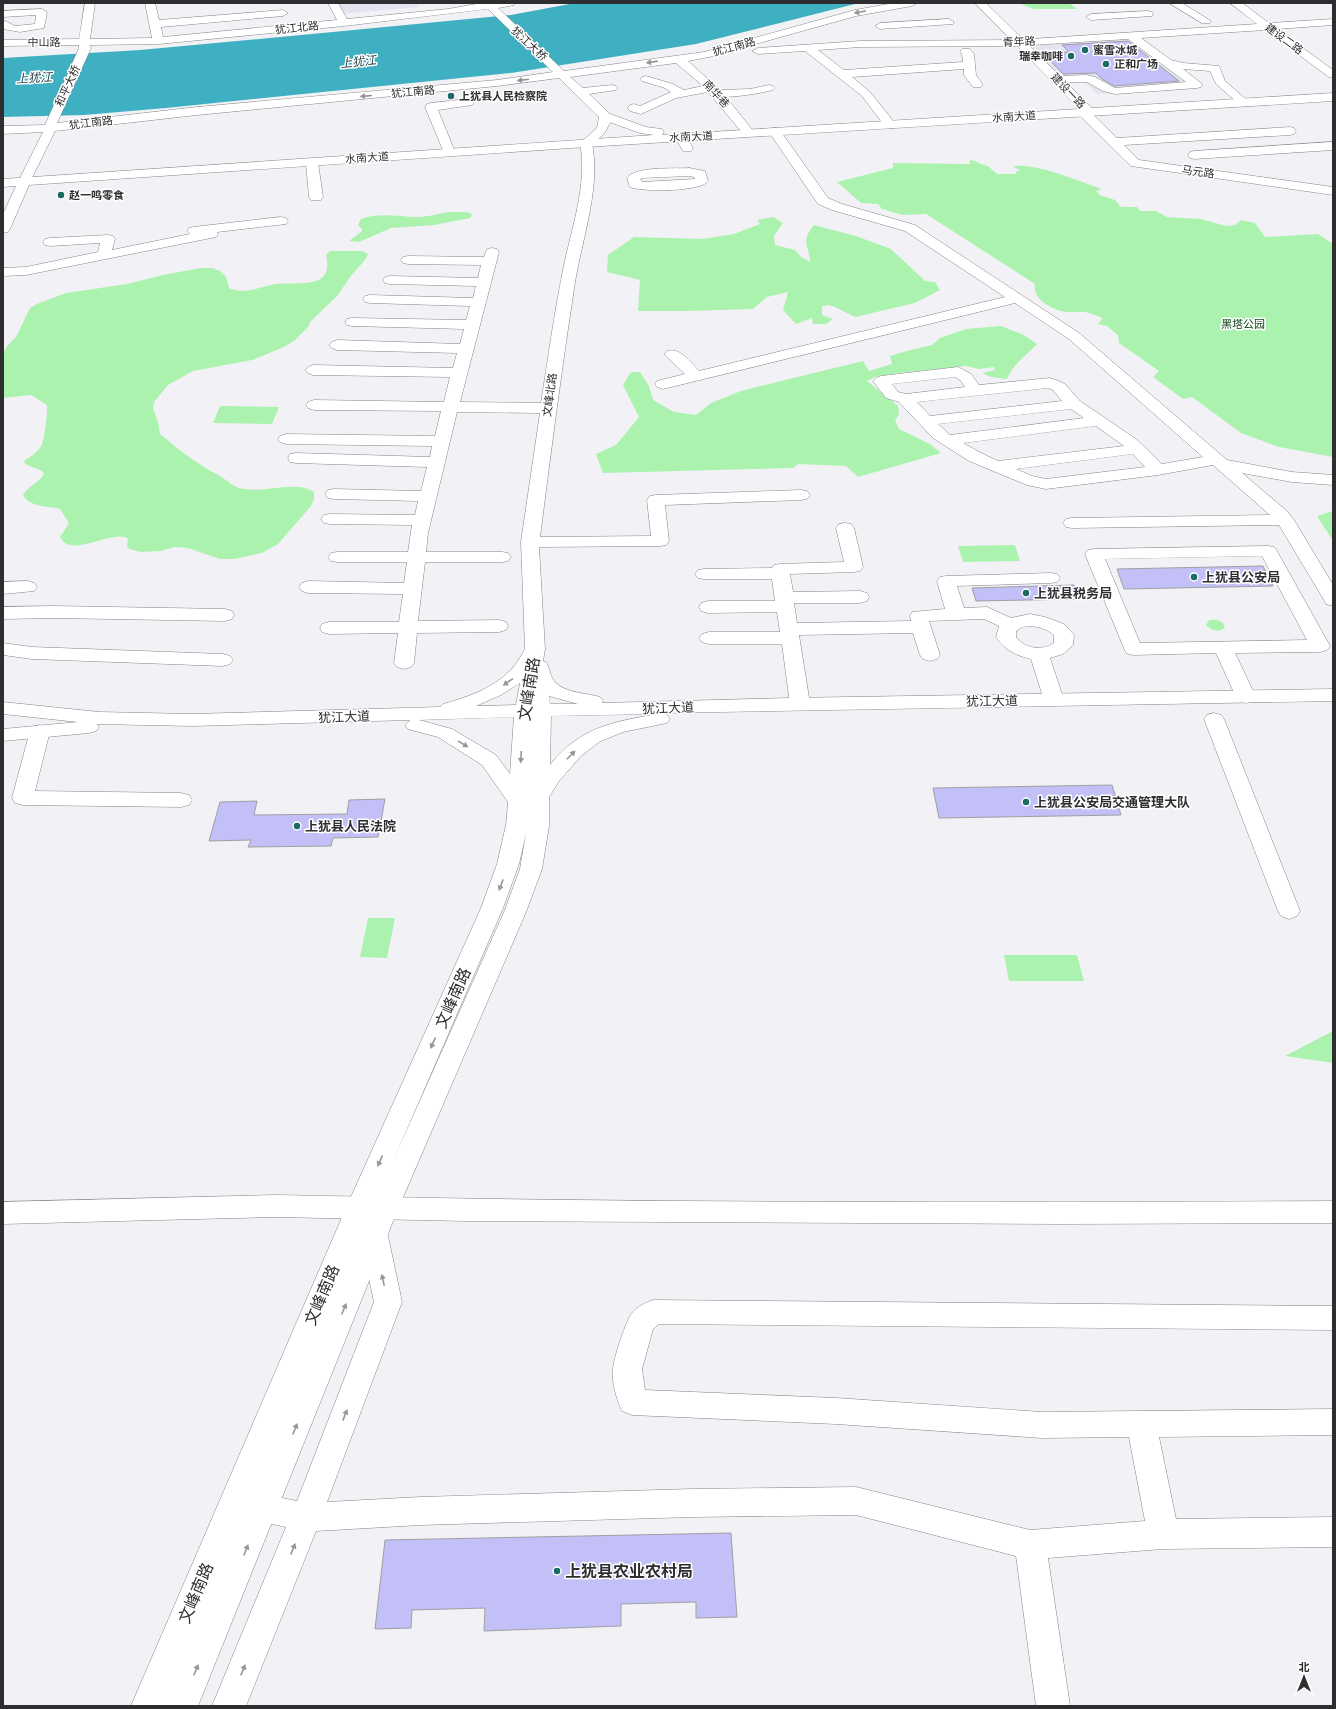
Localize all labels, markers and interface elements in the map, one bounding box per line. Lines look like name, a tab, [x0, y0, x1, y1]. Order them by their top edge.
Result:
one-way arrow	[854, 10, 866, 16]
street label: 犹江北路	[274, 19, 320, 37]
street label: 建设二路	[1262, 21, 1306, 57]
street label: 犹江大桥	[508, 24, 550, 64]
street label: 犹江南路	[711, 35, 757, 59]
street label: 青年路	[1002, 35, 1036, 49]
street label: 中山路	[28, 36, 61, 49]
place label: 蜜雪冰城	[1093, 44, 1138, 57]
marker: 蜜雪冰城	[1080, 45, 1090, 55]
place label: 瑞幸咖啡	[1019, 50, 1063, 63]
marker: 瑞幸咖啡	[1066, 51, 1076, 61]
water label: 上犹江	[339, 53, 379, 71]
place label: 正和广场	[1114, 58, 1158, 71]
one-way arrow	[646, 59, 658, 66]
marker: 正和广场	[1101, 59, 1111, 69]
street label: 和平大桥	[53, 63, 83, 109]
water label: 上犹江	[16, 70, 54, 86]
street label: 建设一路	[1048, 71, 1088, 111]
one-way arrow	[517, 77, 530, 83]
street label: 南华巷	[700, 77, 732, 111]
street label: 犹江南路	[391, 84, 435, 100]
place label: 上犹县人民检察院	[459, 90, 547, 103]
marker: 上犹县人民检察院	[446, 91, 456, 101]
one-way arrow	[360, 92, 372, 99]
street label: 水南大道	[992, 109, 1036, 125]
street label: 犹江南路	[68, 114, 114, 132]
street label: 水南大道	[669, 129, 713, 145]
street label: 水南大道	[345, 150, 389, 166]
street label: 马元路	[1181, 163, 1215, 181]
place label: 赵一鸣零食	[69, 189, 124, 202]
marker: 赵一鸣零食	[56, 190, 66, 200]
park label: 黑塔公园	[1221, 318, 1265, 331]
street label: 文峰北路	[541, 372, 559, 418]
place label: 上犹县公安局	[1202, 570, 1280, 585]
marker: 上犹县公安局	[1189, 572, 1199, 582]
place label: 上犹县税务局	[1034, 586, 1112, 601]
marker: 上犹县税务局	[1021, 588, 1031, 598]
street label: 文峰南路	[515, 656, 543, 722]
one-way arrow	[503, 678, 513, 686]
street label: 犹江大道	[966, 693, 1018, 709]
street label: 犹江大道	[642, 700, 694, 716]
street label: 犹江大道	[318, 709, 370, 725]
one-way arrow	[457, 741, 469, 748]
one-way arrow	[566, 750, 576, 759]
one-way arrow	[518, 751, 524, 764]
place label: 上犹县公安局交通管理大队	[1034, 795, 1190, 810]
marker: 上犹县公安局交通管理大队	[1021, 797, 1031, 807]
place label: 上犹县人民法院	[305, 819, 396, 834]
marker: 上犹县人民法院	[292, 821, 302, 831]
one-way arrow	[497, 879, 503, 891]
street label: 文峰南路	[431, 965, 475, 1031]
one-way arrow	[430, 1037, 436, 1048]
one-way arrow	[377, 1156, 383, 1167]
street label: 文峰南路	[301, 1262, 343, 1328]
one-way arrow	[379, 1273, 385, 1286]
one-way arrow	[341, 1304, 347, 1315]
one-way arrow	[342, 1409, 348, 1421]
one-way arrow	[292, 1423, 298, 1435]
one-way arrow	[243, 1543, 249, 1555]
one-way arrow	[290, 1544, 296, 1555]
street label: 文峰南路	[175, 1560, 217, 1626]
place label: 上犹县农业农村局	[565, 1562, 693, 1581]
marker: 上犹县农业农村局	[552, 1566, 562, 1576]
north arrow	[1284, 1657, 1324, 1697]
text: 北	[1299, 1661, 1310, 1674]
one-way arrow	[194, 1664, 200, 1676]
one-way arrow	[240, 1664, 246, 1675]

